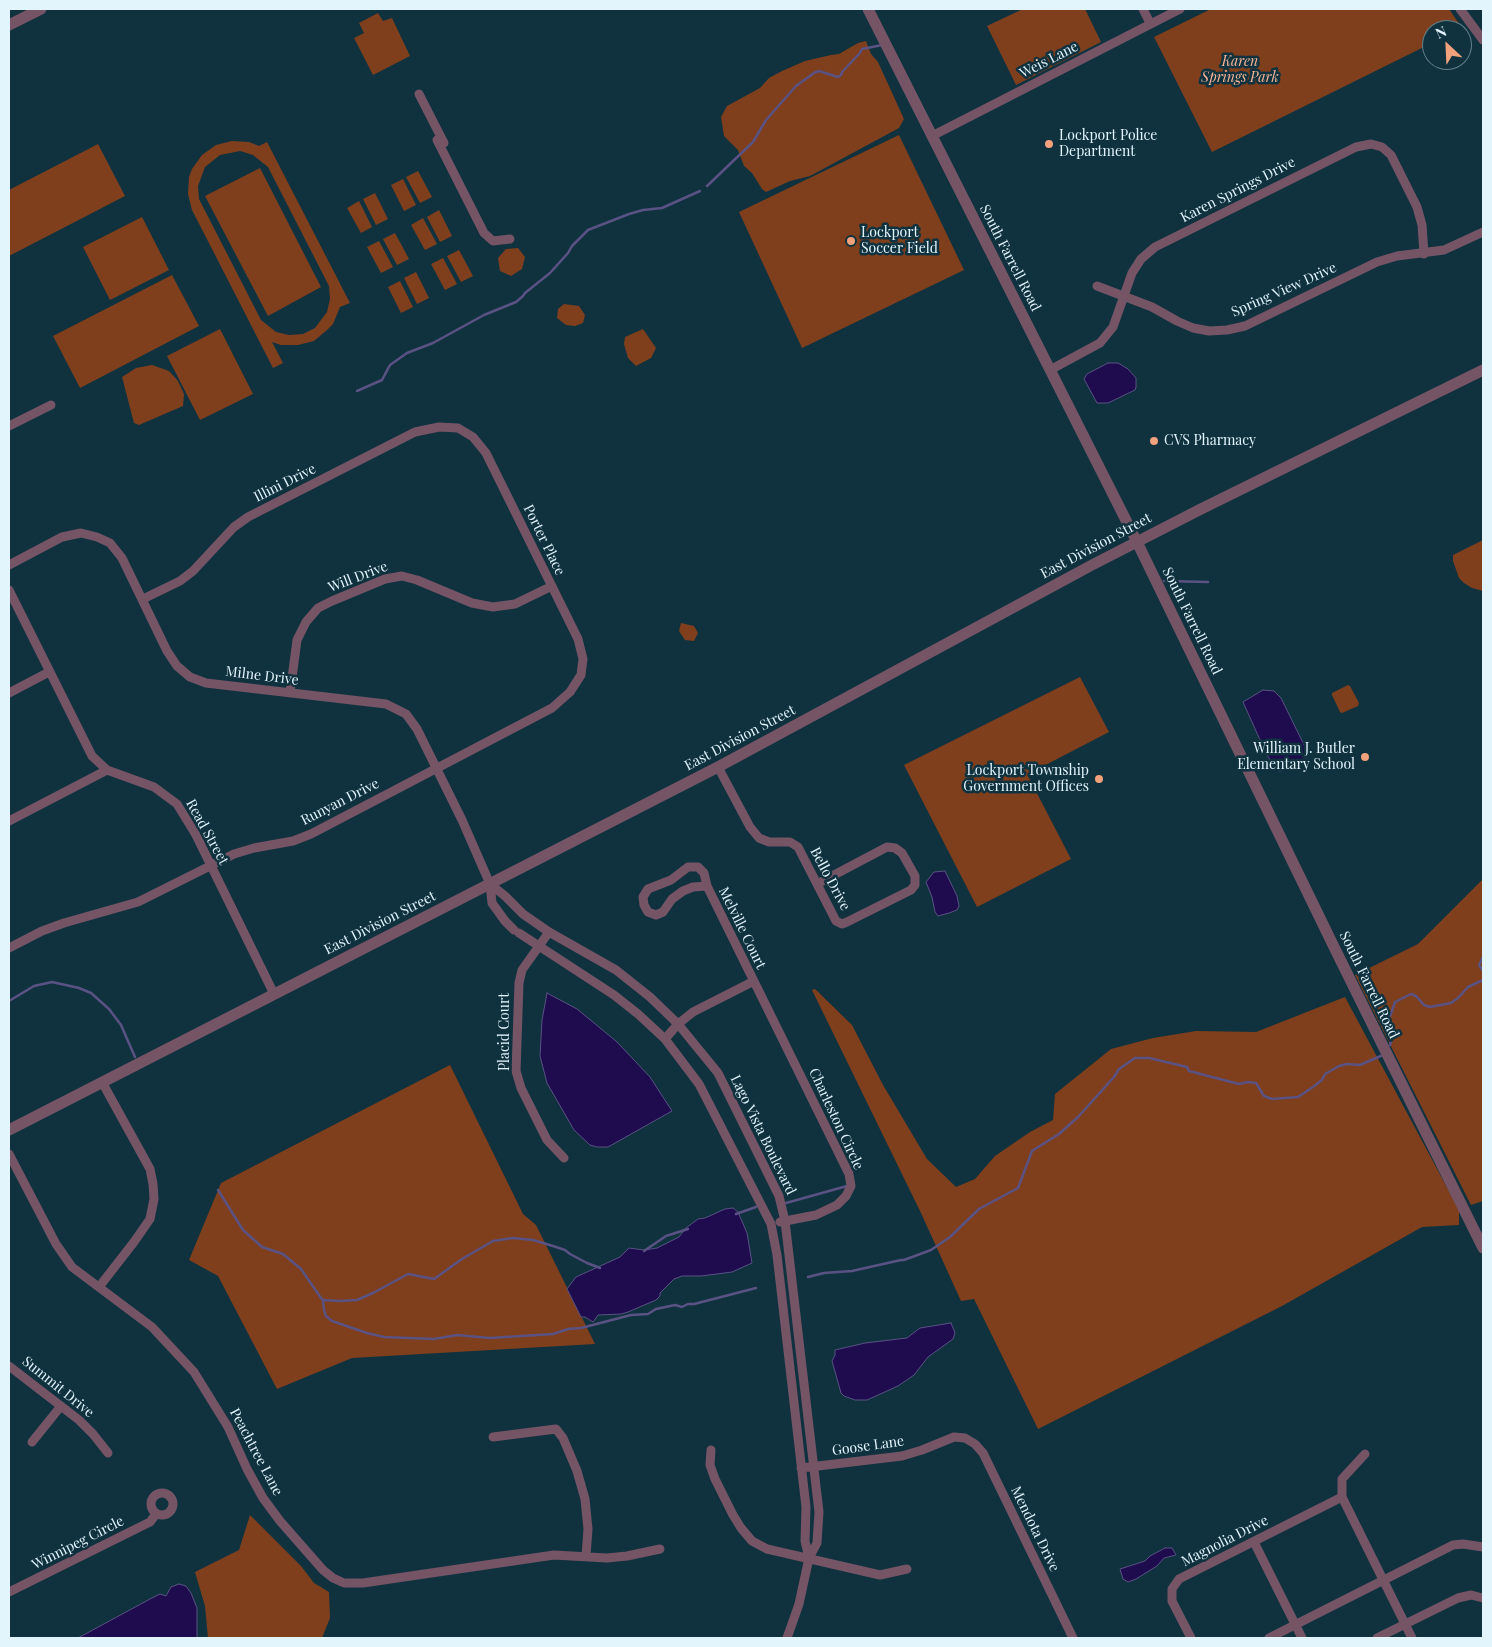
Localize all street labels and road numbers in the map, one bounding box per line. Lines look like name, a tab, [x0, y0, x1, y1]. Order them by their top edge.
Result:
street label: Weis Lane	[1017, 38, 1081, 82]
street label: Karen Springs Drive	[1178, 154, 1298, 226]
street label: South Farrell Road	[976, 202, 1044, 314]
street label: Spring View Drive	[1229, 259, 1339, 321]
street label: Illini Drive	[251, 460, 319, 506]
street label: Porter Place	[520, 502, 568, 578]
street label: East Division Street	[1038, 510, 1154, 582]
street label: Will Drive	[326, 558, 390, 596]
street label: South Farrell Road	[1159, 565, 1225, 677]
street label: Milne Drive	[225, 663, 299, 689]
street label: East Division Street	[682, 702, 798, 774]
street label: Runyan Drive	[298, 775, 382, 829]
street label: Read Street	[182, 796, 232, 868]
street label: Bello Drive	[806, 845, 854, 913]
street label: Melville Court	[715, 884, 769, 972]
street label: East Division Street	[321, 888, 439, 958]
street label: South Farrell Road	[1336, 929, 1402, 1041]
street label: Placid Court	[497, 993, 513, 1071]
street label: Charleston Circle	[805, 1066, 867, 1172]
street label: Lago Vista Boulevard	[727, 1072, 799, 1198]
street label: Summit Drive	[19, 1353, 97, 1421]
street label: Peachtree Lane	[226, 1406, 286, 1498]
street label: Goose Lane	[831, 1433, 905, 1459]
street label: Mendota Drive	[1007, 1484, 1063, 1574]
street label: Magnolia Drive	[1179, 1512, 1271, 1570]
street label: Winnipeg Circle	[29, 1513, 127, 1573]

